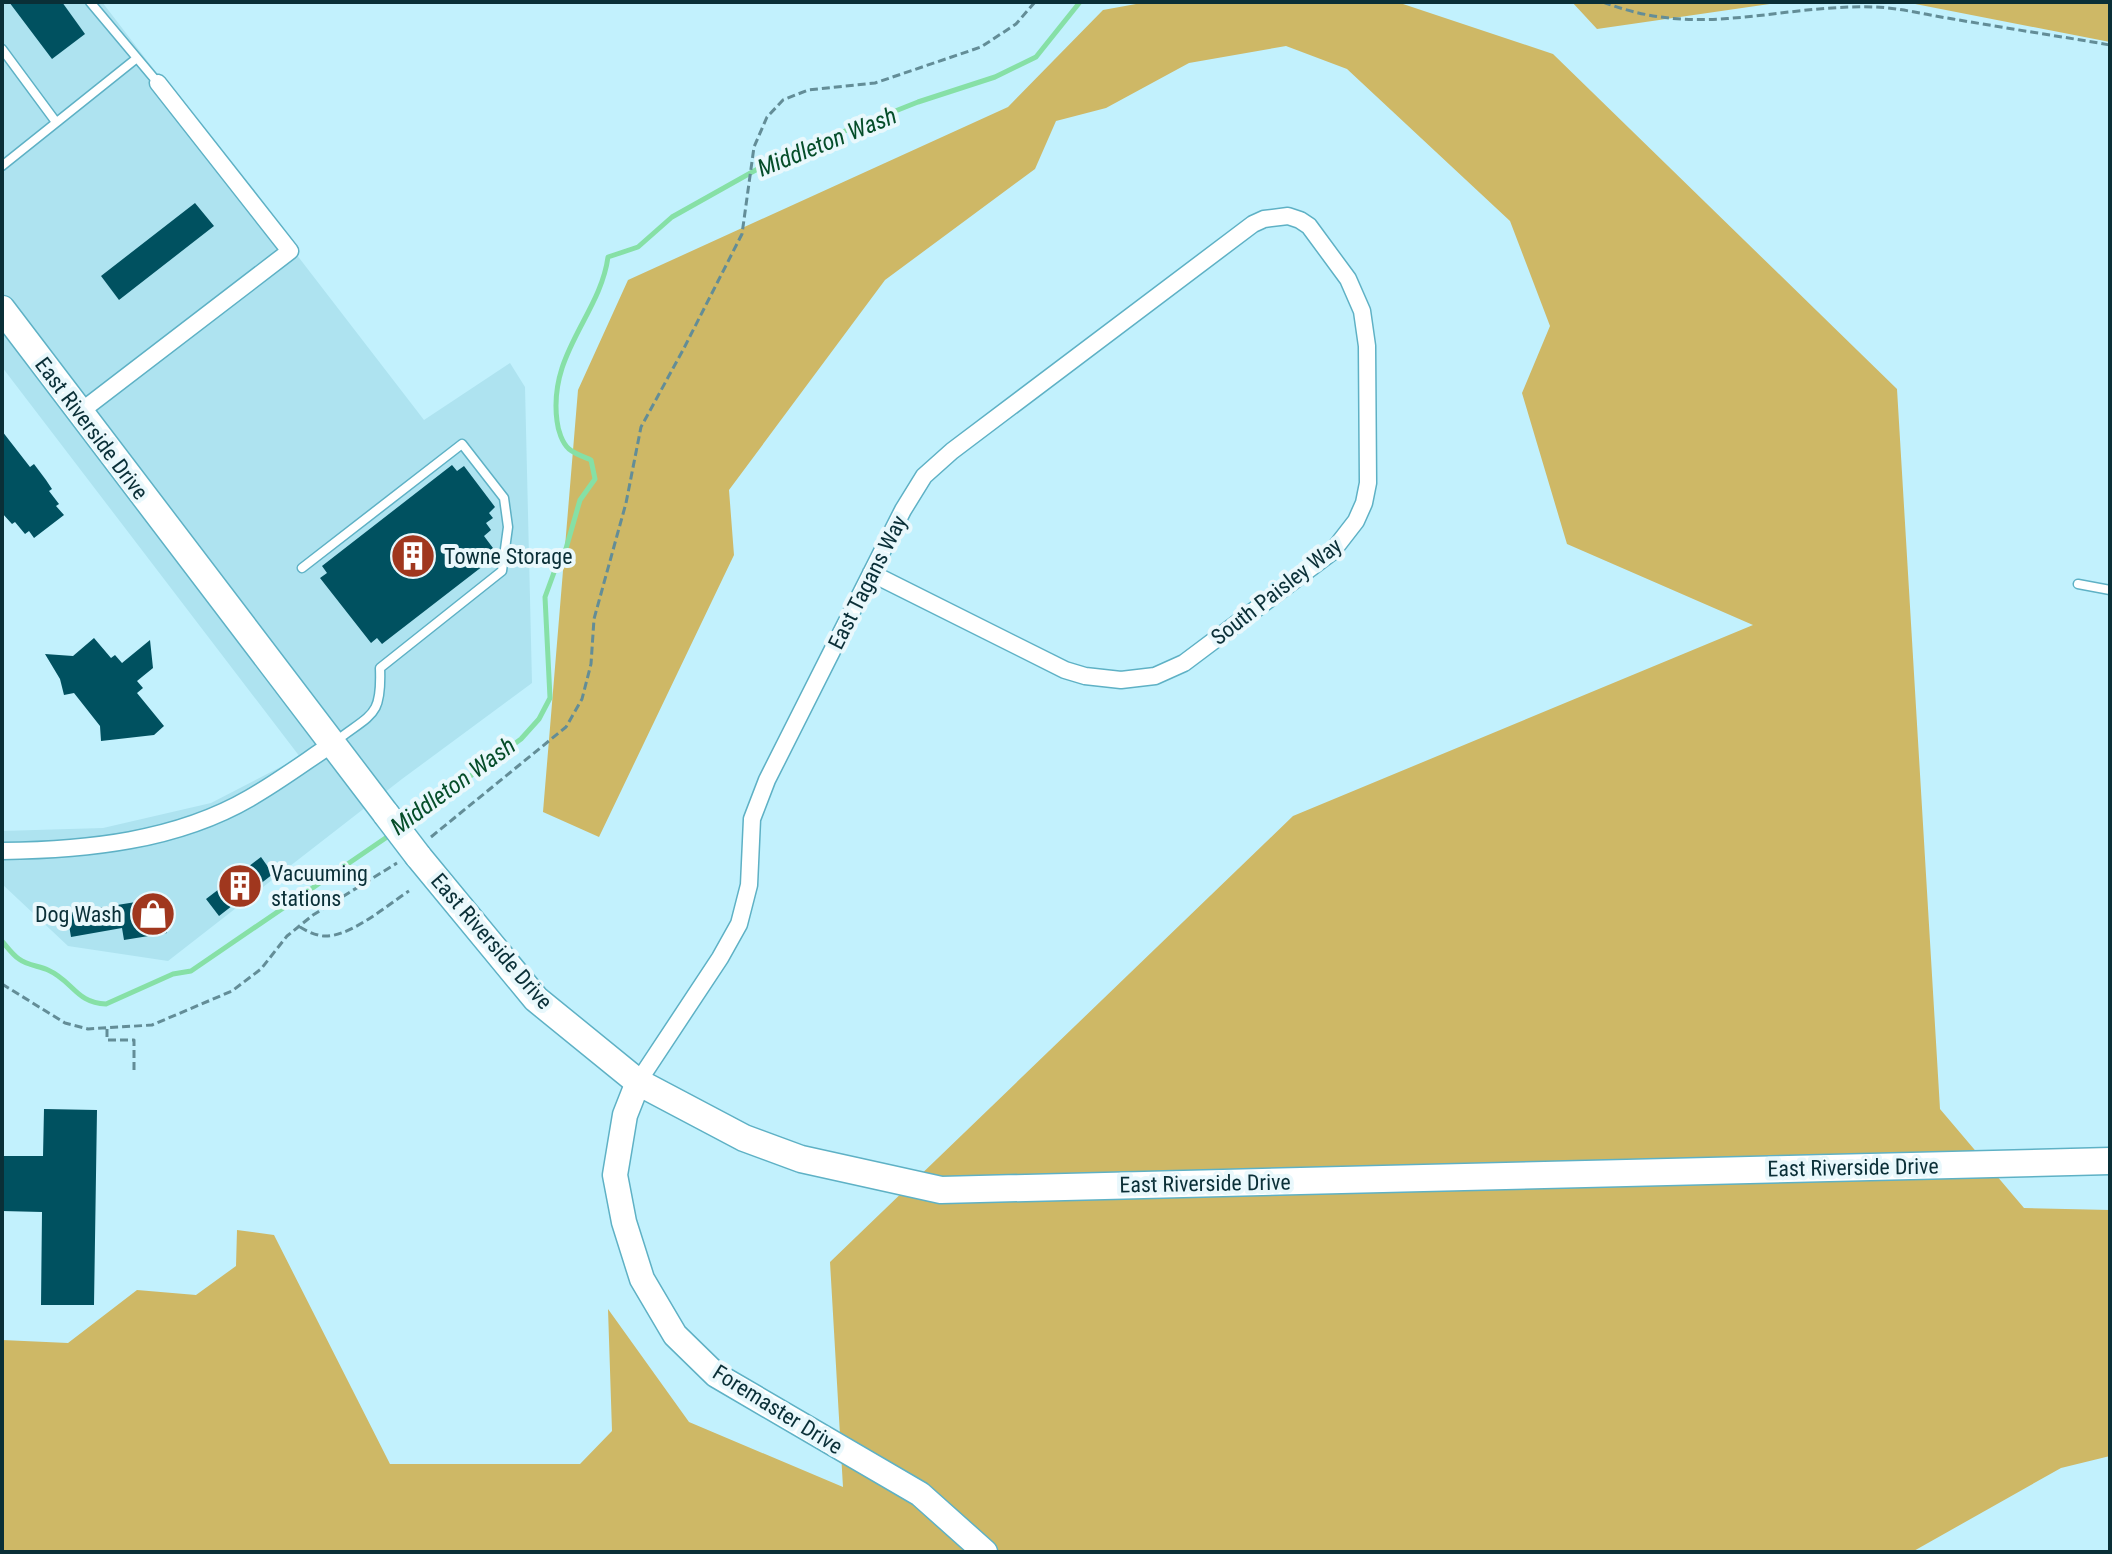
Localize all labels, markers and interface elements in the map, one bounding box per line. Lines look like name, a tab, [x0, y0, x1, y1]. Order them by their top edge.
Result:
water label: Middleton Wash	[753, 101, 901, 183]
street label: East Riverside Drive	[30, 352, 153, 504]
street label: East Tagans Way	[823, 511, 912, 653]
building icon: Towne Storage	[389, 532, 437, 580]
street label: South Paisley Way	[1206, 533, 1346, 650]
place label: Towne Storage	[444, 544, 572, 569]
water label: Middleton Wash	[385, 731, 521, 841]
place label: Vacuuming stations	[271, 861, 368, 911]
building icon: Vacuuming stations	[216, 862, 264, 910]
street label: East Riverside Drive	[426, 868, 557, 1014]
shop icon: Dog Wash	[129, 890, 177, 938]
place label: Dog Wash	[35, 902, 122, 927]
street label: East Riverside Drive	[1767, 1154, 1939, 1181]
street label: East Riverside Drive	[1119, 1170, 1291, 1197]
street label: Foremaster Drive	[708, 1360, 847, 1459]

